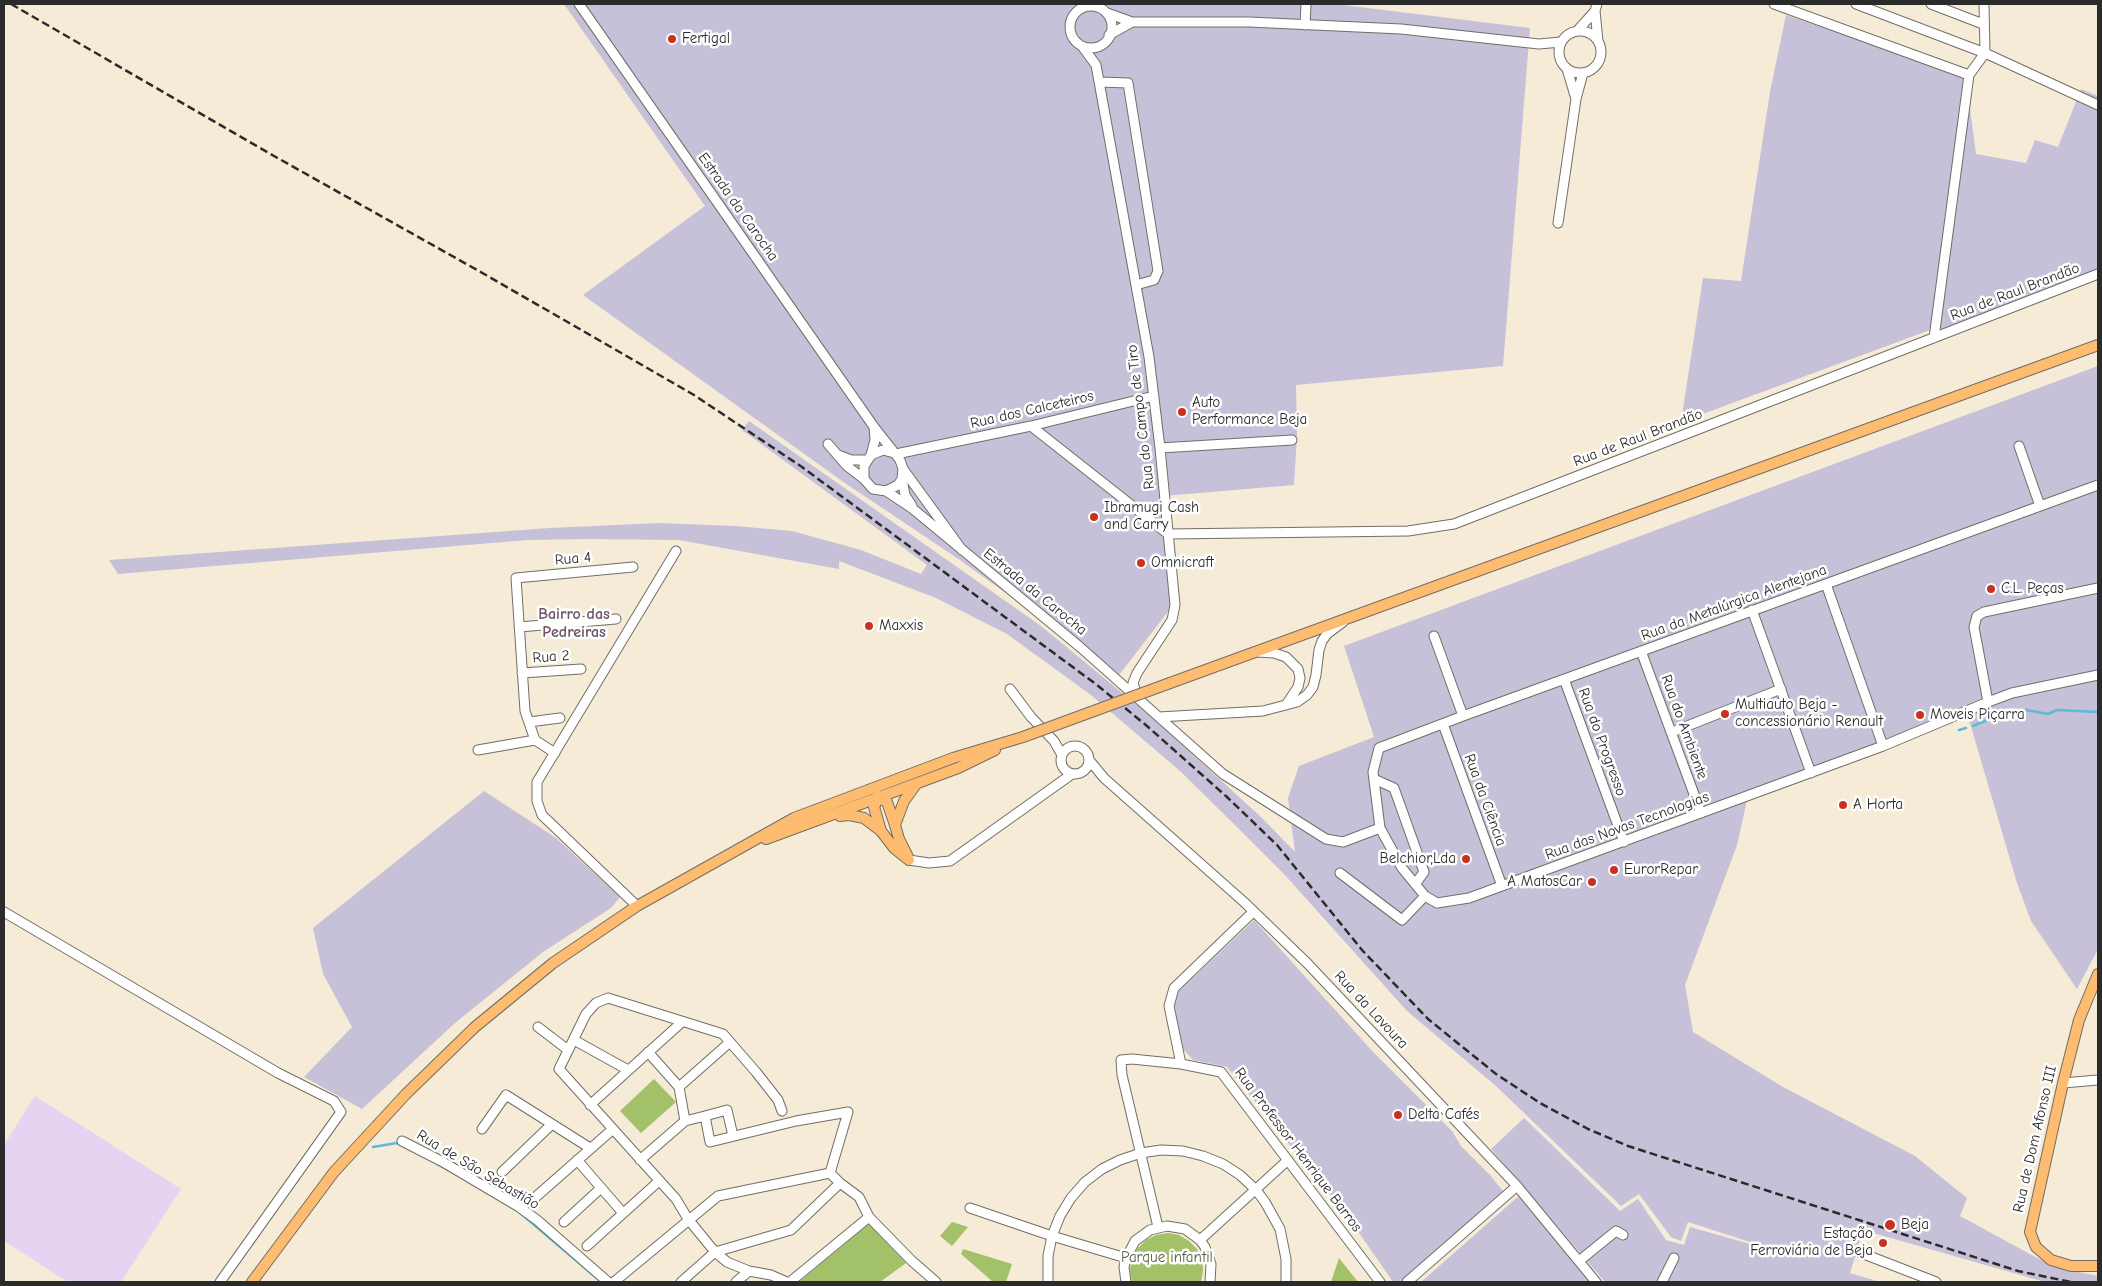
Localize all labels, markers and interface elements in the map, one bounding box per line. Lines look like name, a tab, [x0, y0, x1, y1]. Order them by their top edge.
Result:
place label: Fertigal	[682, 30, 730, 48]
marker: Fertigal	[666, 33, 678, 45]
street label: Estrada da Carocha	[694, 149, 782, 265]
street label: Rua de Raul Brandão	[1948, 259, 2082, 325]
street label: Rua do Campo de Tiro	[1123, 344, 1159, 490]
street label: Rua dos Calceteiros	[969, 387, 1095, 433]
place label: Auto Performance Beja	[1192, 394, 1307, 429]
street label: Rua de Raul Brandão	[1571, 405, 1705, 471]
marker: Auto Performance Beja	[1176, 406, 1188, 418]
place label: Ibramugi Cash and Carry	[1104, 499, 1199, 534]
marker: Ibramugi Cash and Carry	[1088, 511, 1100, 523]
street label: Estrada da Carocha	[980, 545, 1090, 639]
street label: Rua 4	[554, 548, 592, 570]
place label: Omnicraft	[1151, 554, 1214, 572]
marker: Omnicraft	[1135, 557, 1147, 569]
street label: Rua da Metalúrgica Alentejana	[1639, 561, 1829, 645]
place label: C.L. Peças	[2001, 580, 2064, 598]
marker: C.L. Peças	[1985, 583, 1997, 595]
district label: Bairro das Pedreiras	[538, 604, 610, 642]
place label: Maxxis	[879, 617, 923, 635]
marker: Maxxis	[863, 620, 875, 632]
street label: Rua 2	[532, 647, 570, 667]
street label: Rua do Ambiente	[1657, 672, 1711, 782]
street label: Rua do Progresso	[1574, 685, 1630, 799]
place label: Multiauto Beja - concessionário Renault	[1735, 696, 1883, 731]
place label: Moveis Piçarra	[1930, 706, 2025, 724]
marker: Multiauto Beja - concessionário Renault	[1719, 708, 1731, 720]
marker: Moveis Piçarra	[1914, 709, 1926, 721]
street label: Rua da Ciência	[1460, 751, 1510, 849]
street label: Rua das Novas Tecnologias	[1543, 788, 1711, 864]
place label: A Horta	[1853, 796, 1903, 814]
marker: A Horta	[1837, 799, 1849, 811]
place label: Belchior,Lda	[1379, 850, 1456, 868]
marker: Belchior,Lda	[1460, 853, 1472, 865]
place label: EurorRepar	[1624, 861, 1698, 879]
marker: EurorRepar	[1608, 864, 1620, 876]
place label: A MatosCar	[1507, 873, 1582, 891]
marker: A MatosCar	[1586, 876, 1598, 888]
street label: Rua da Lavoura	[1330, 967, 1412, 1053]
street label: Rua Professor Henrique Barros	[1230, 1064, 1366, 1236]
street label: Rua de Dom Afonso III	[2009, 1064, 2061, 1214]
place label: Delta Cafés	[1408, 1106, 1479, 1124]
marker: Delta Cafés	[1392, 1109, 1404, 1121]
street label: Rua de São Sebastião	[413, 1126, 543, 1214]
place label: Beja	[1901, 1216, 1929, 1234]
marker: Beja	[1883, 1218, 1897, 1232]
place label: Estação Ferroviária de Beja	[1750, 1225, 1873, 1260]
marker: Estação Ferroviária de Beja	[1877, 1237, 1889, 1249]
park label: Parque infantil	[1121, 1249, 1213, 1267]

